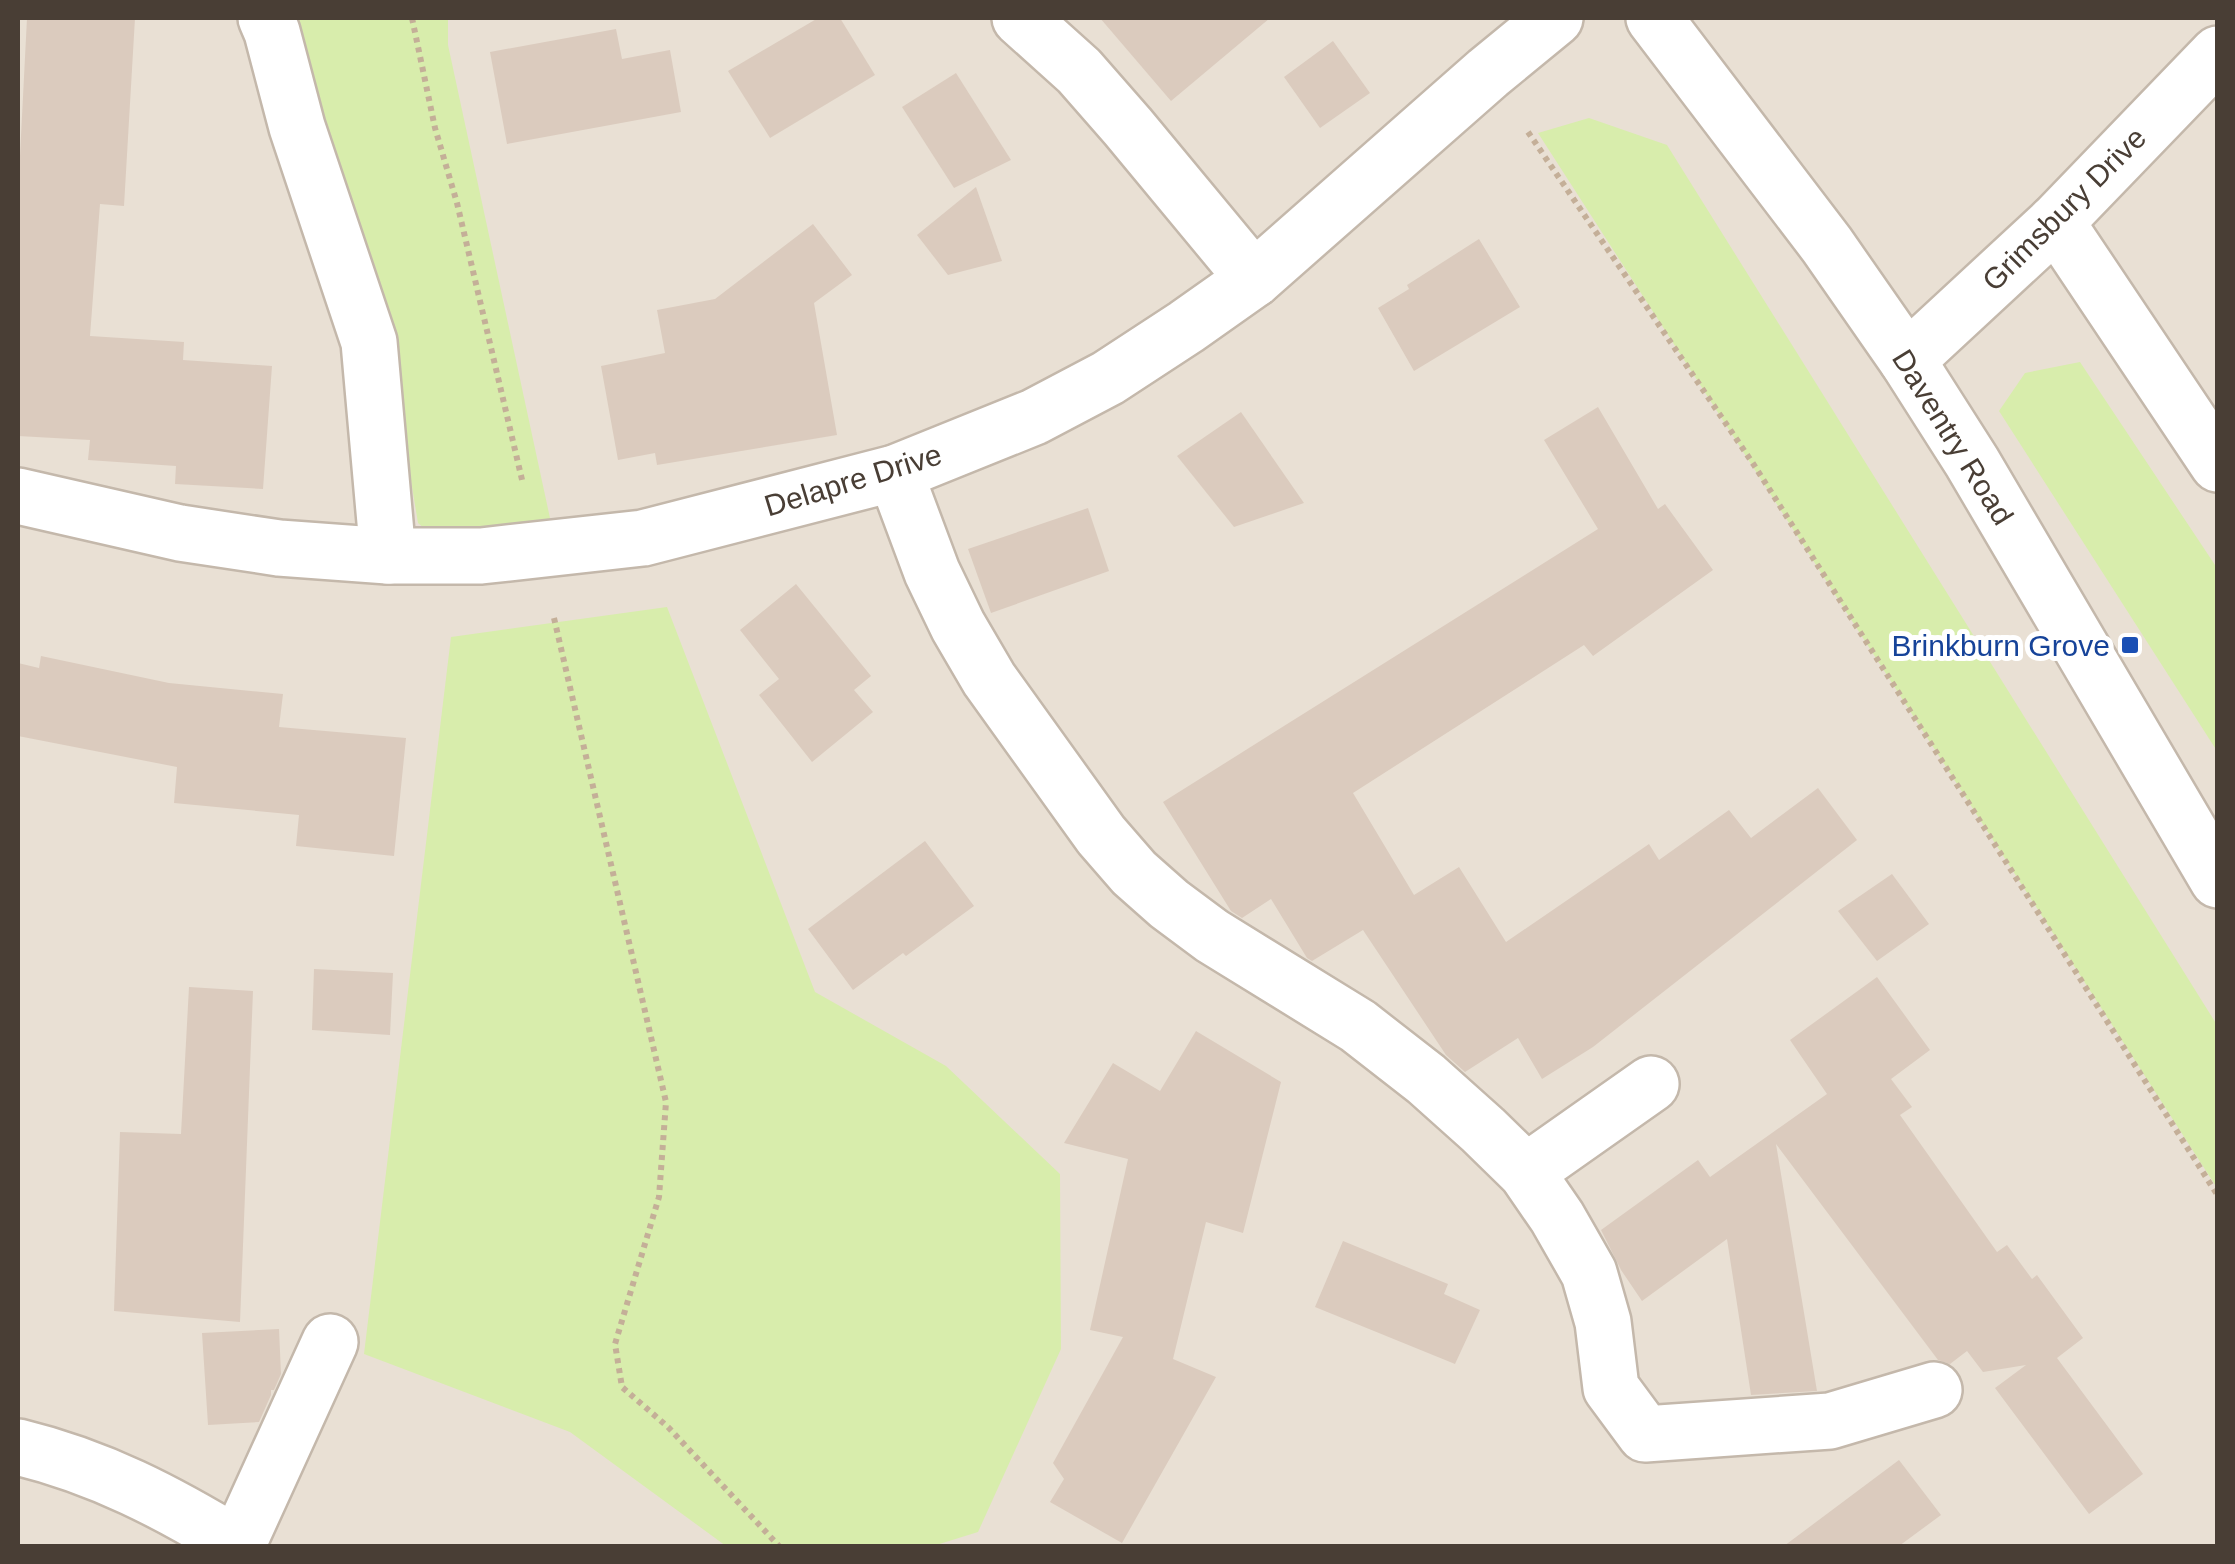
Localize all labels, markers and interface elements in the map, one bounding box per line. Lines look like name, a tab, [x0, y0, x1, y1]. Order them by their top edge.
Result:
street label: Grimsbury Drive	[1976, 121, 2152, 297]
street label: Daventry Road	[1886, 343, 2020, 531]
street label: Delapre Drive	[760, 437, 946, 523]
place label: Brinkburn Grove	[1892, 629, 2110, 662]
marker: Brinkburn Grove	[2119, 634, 2141, 656]

